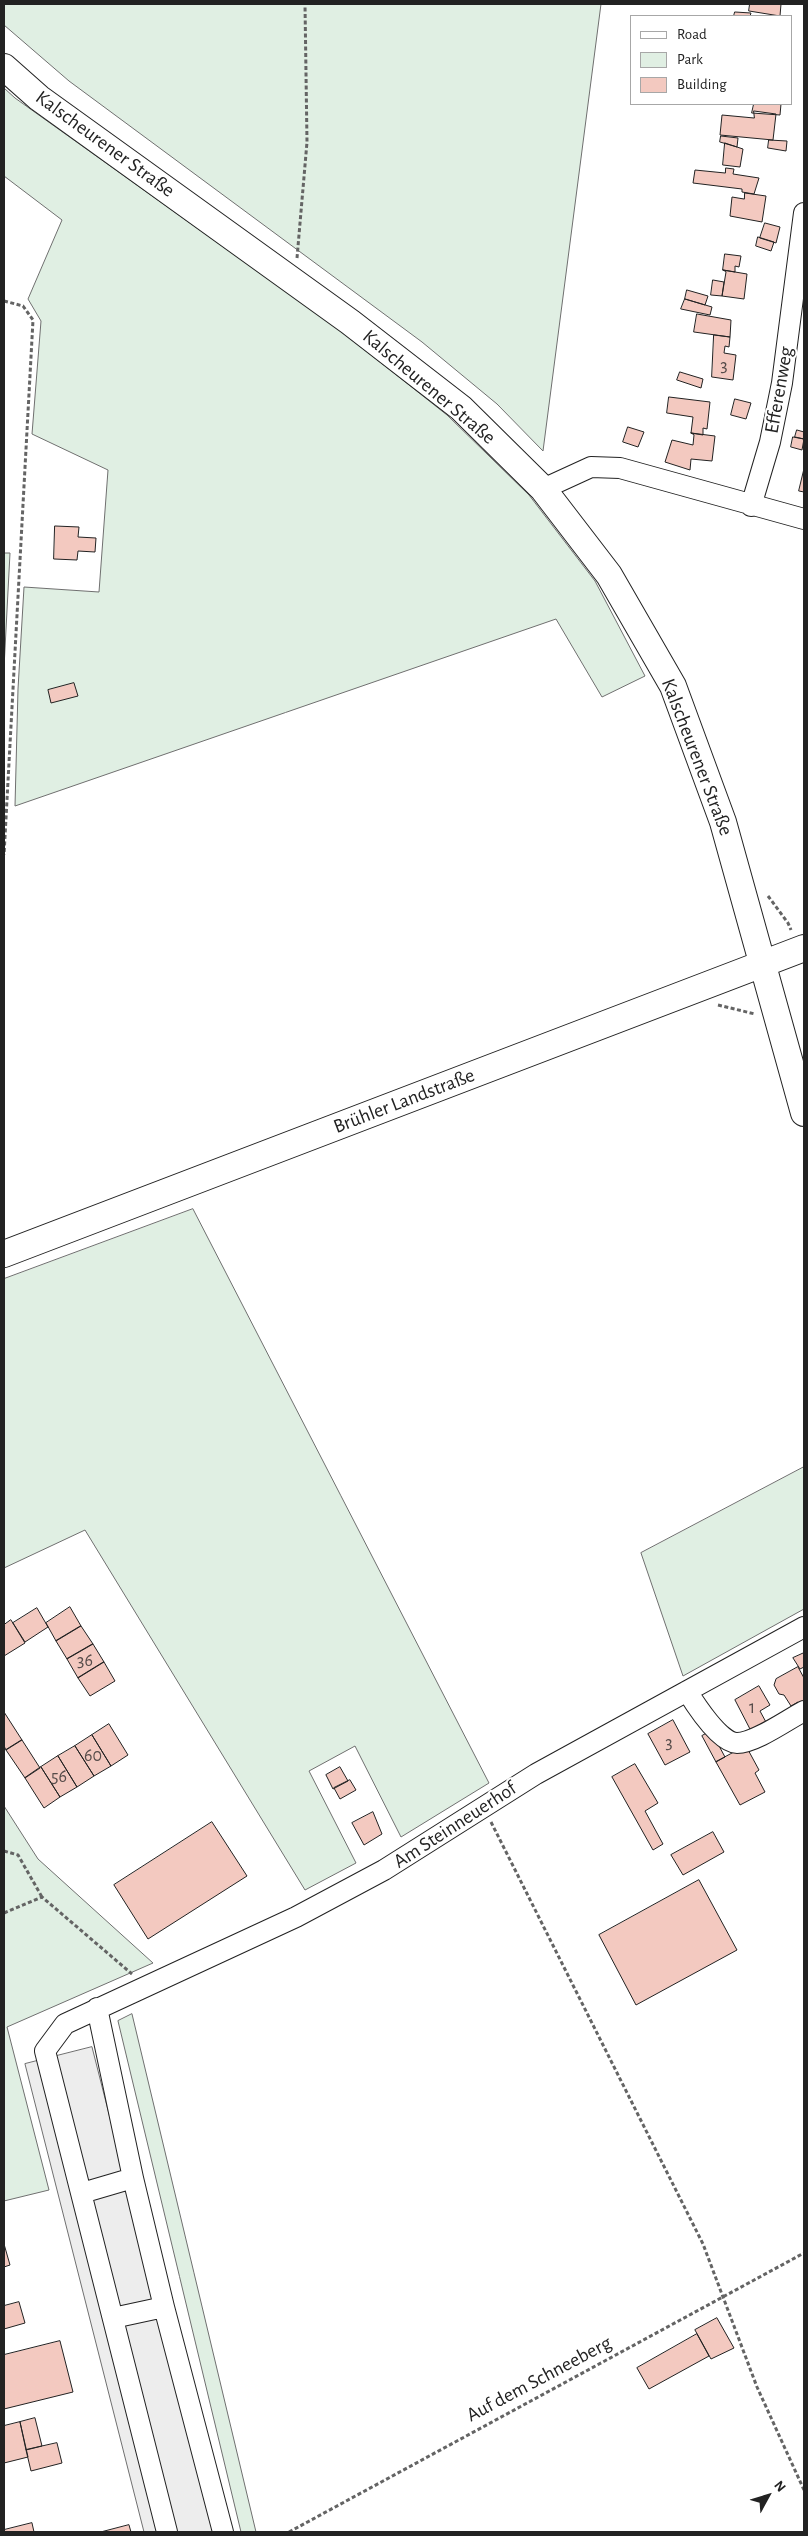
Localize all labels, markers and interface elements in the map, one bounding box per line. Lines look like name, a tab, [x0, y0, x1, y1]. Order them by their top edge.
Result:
legend	[630, 15, 793, 105]
text: Road	[677, 27, 707, 42]
text: Park	[677, 52, 703, 67]
text: Building	[677, 77, 727, 92]
street label: Kalscheurener Straße	[31, 85, 179, 203]
street label: Kalscheurener Straße	[358, 324, 500, 450]
street label: Efferenweg	[760, 345, 798, 435]
house number: 3	[720, 355, 728, 377]
street label: Kalscheurener Straße	[656, 675, 738, 839]
street label: Brühler Landstraße	[330, 1063, 478, 1139]
house number: 36	[77, 1650, 93, 1672]
house number: 1	[749, 1697, 755, 1719]
house number: 3	[665, 1732, 673, 1754]
house number: 60	[84, 1745, 102, 1767]
house number: 56	[51, 1766, 67, 1788]
street label: Am Steinneuerhof	[389, 1776, 521, 1874]
street label: Auf dem Schneeberg	[462, 2331, 616, 2427]
north arrow	[743, 2471, 793, 2521]
text: N	[771, 2478, 788, 2495]

